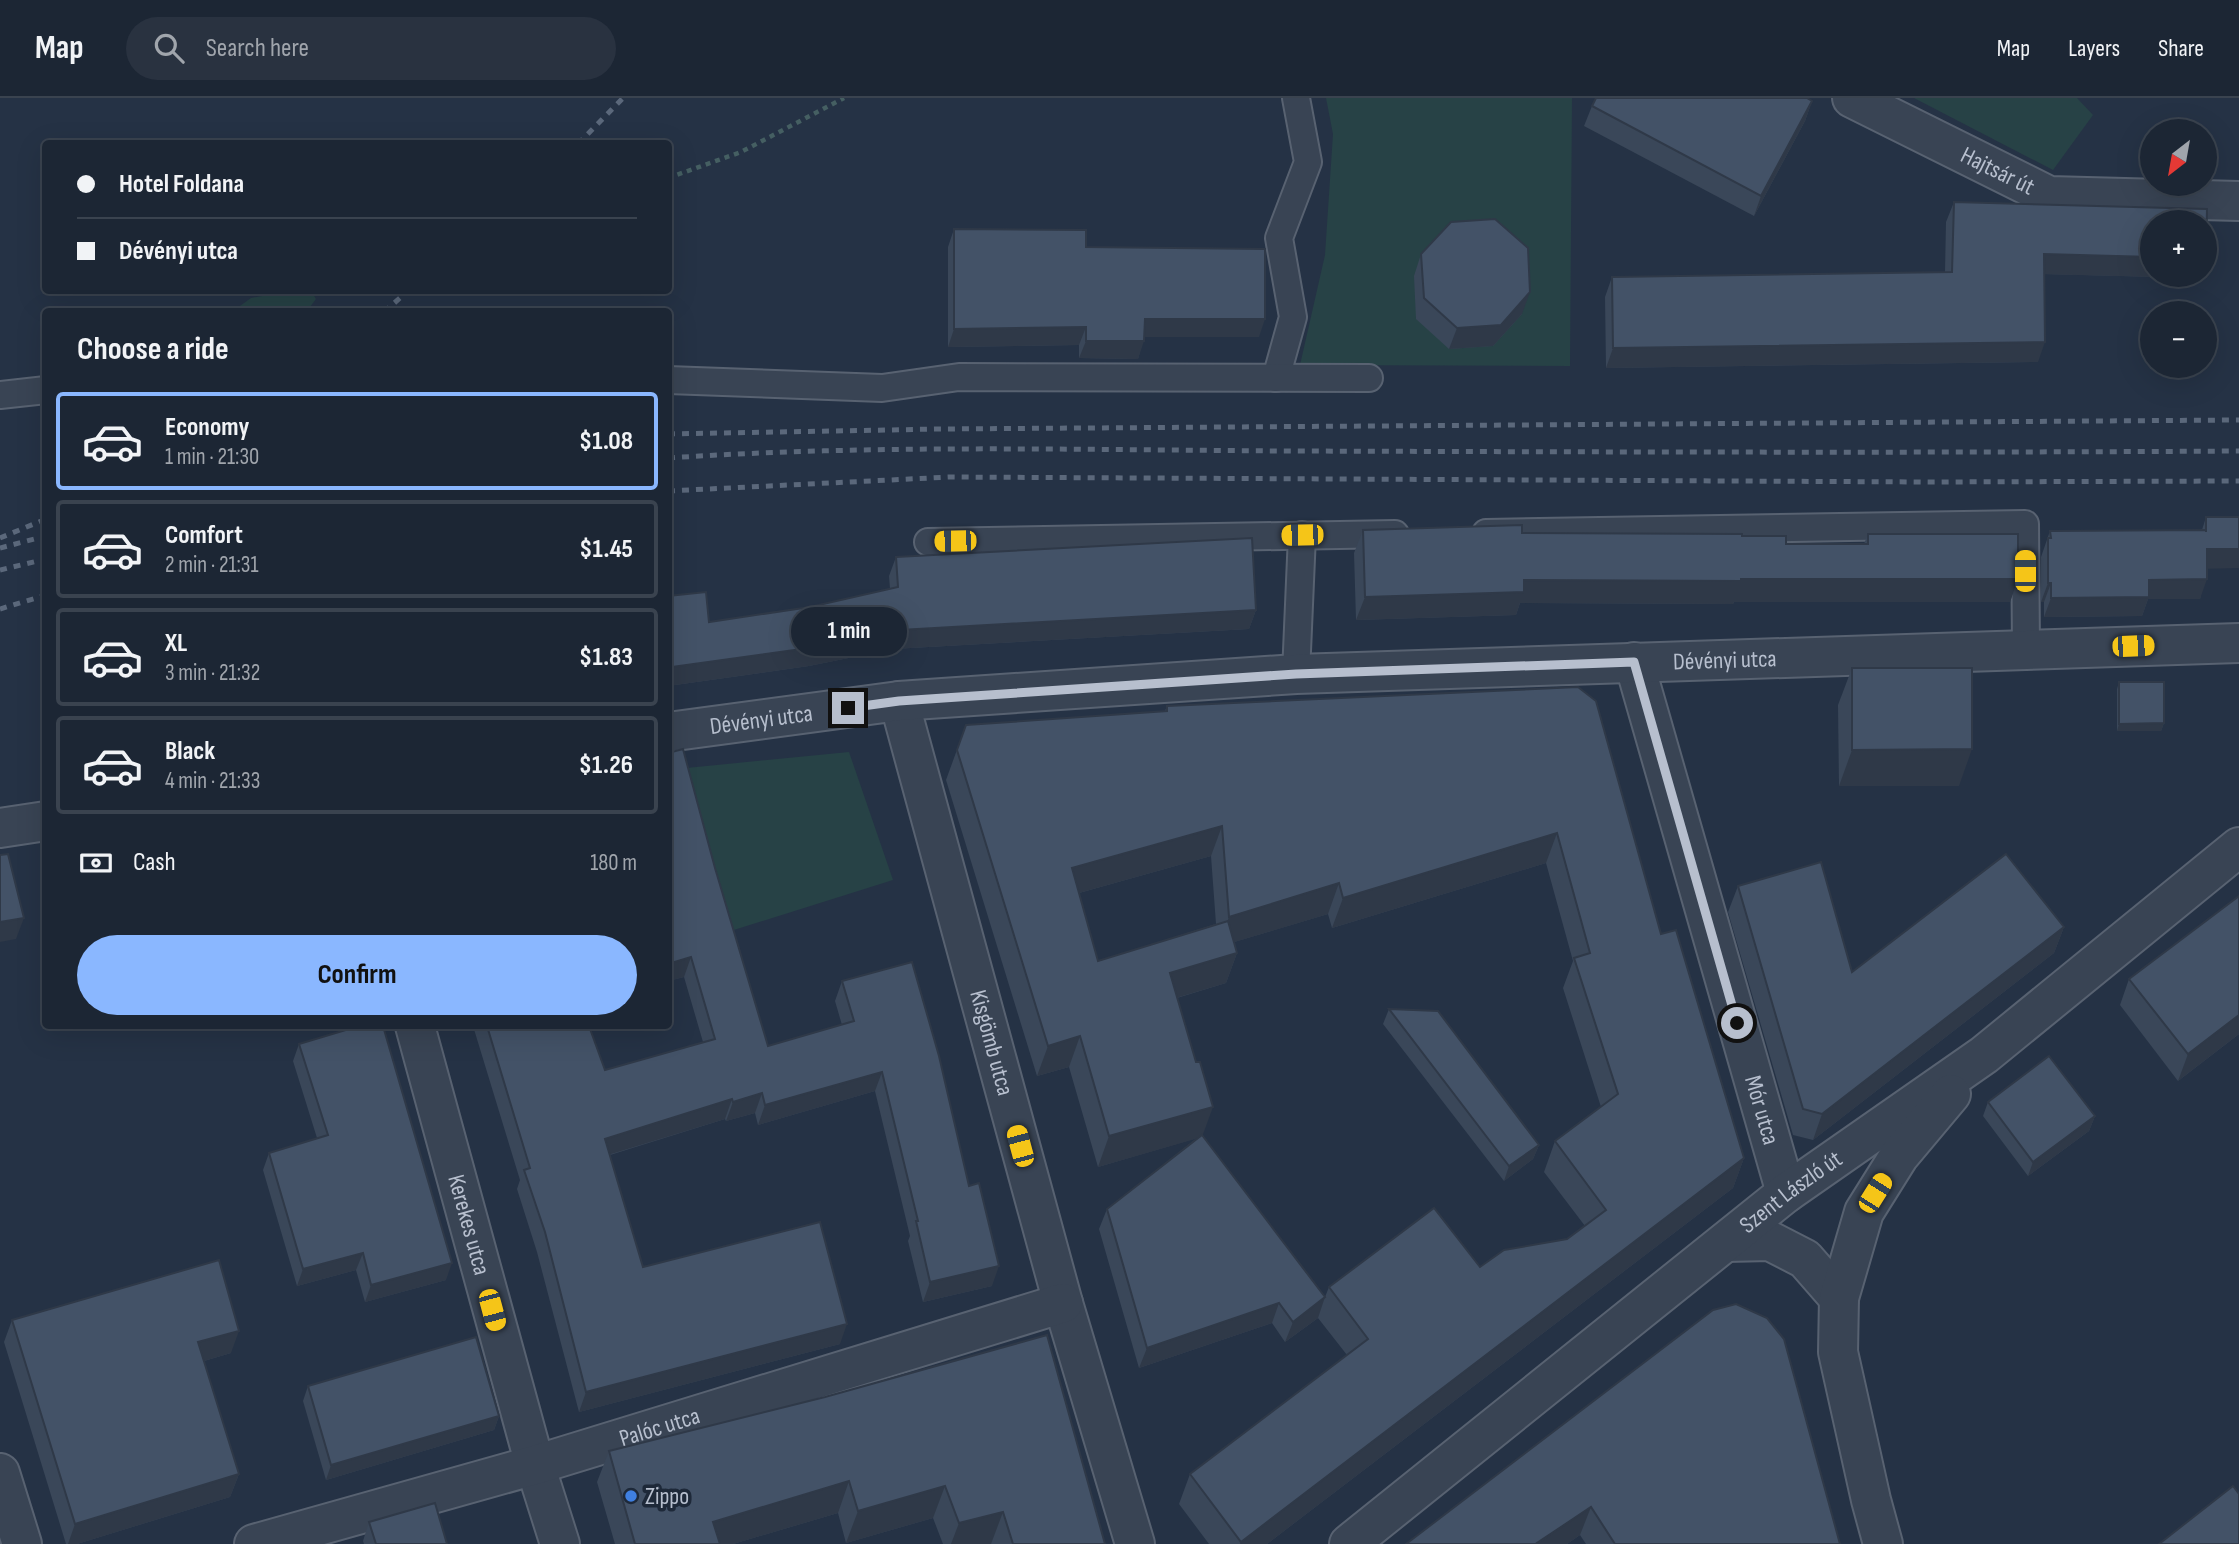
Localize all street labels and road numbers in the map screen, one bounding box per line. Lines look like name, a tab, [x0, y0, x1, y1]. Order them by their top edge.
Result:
street label: Hajtsár út	[1956, 141, 2039, 202]
street label: Dévényi utca	[1673, 644, 1777, 677]
street label: Dévényi utca	[708, 699, 814, 741]
street label: Kisgömb utca	[963, 987, 1020, 1099]
street label: Mór utca	[1738, 1072, 1785, 1148]
street label: Szent László út	[1734, 1144, 1848, 1240]
street label: Kerekes utca	[441, 1171, 496, 1278]
street label: Palóc utca	[616, 1401, 703, 1453]

